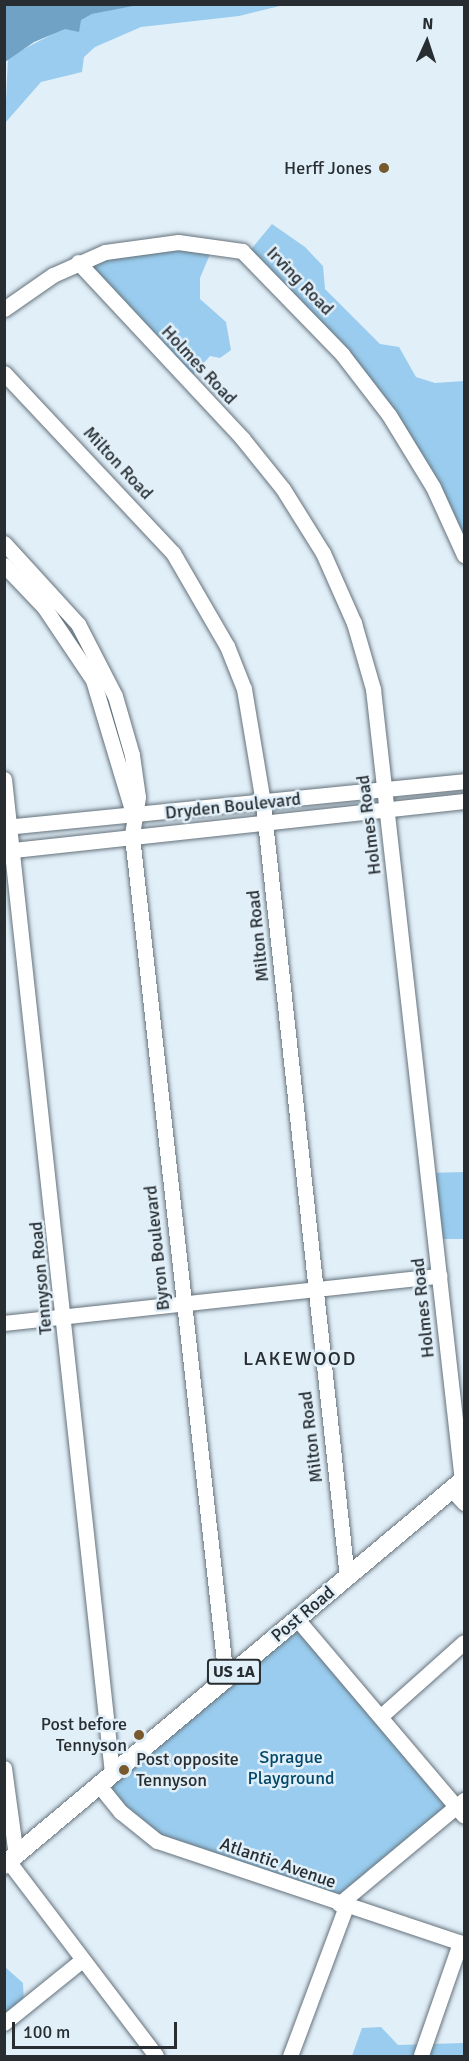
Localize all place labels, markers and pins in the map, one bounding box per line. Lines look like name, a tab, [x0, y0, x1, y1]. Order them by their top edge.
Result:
place label: Herff Jones	[284, 157, 372, 179]
marker: Herff Jones	[377, 161, 391, 175]
place label: Post before Tennyson	[41, 1714, 127, 1756]
marker: Post before Tennyson	[132, 1728, 146, 1742]
place label: Post opposite Tennyson	[136, 1749, 239, 1792]
marker: Post opposite Tennyson	[117, 1763, 131, 1777]

